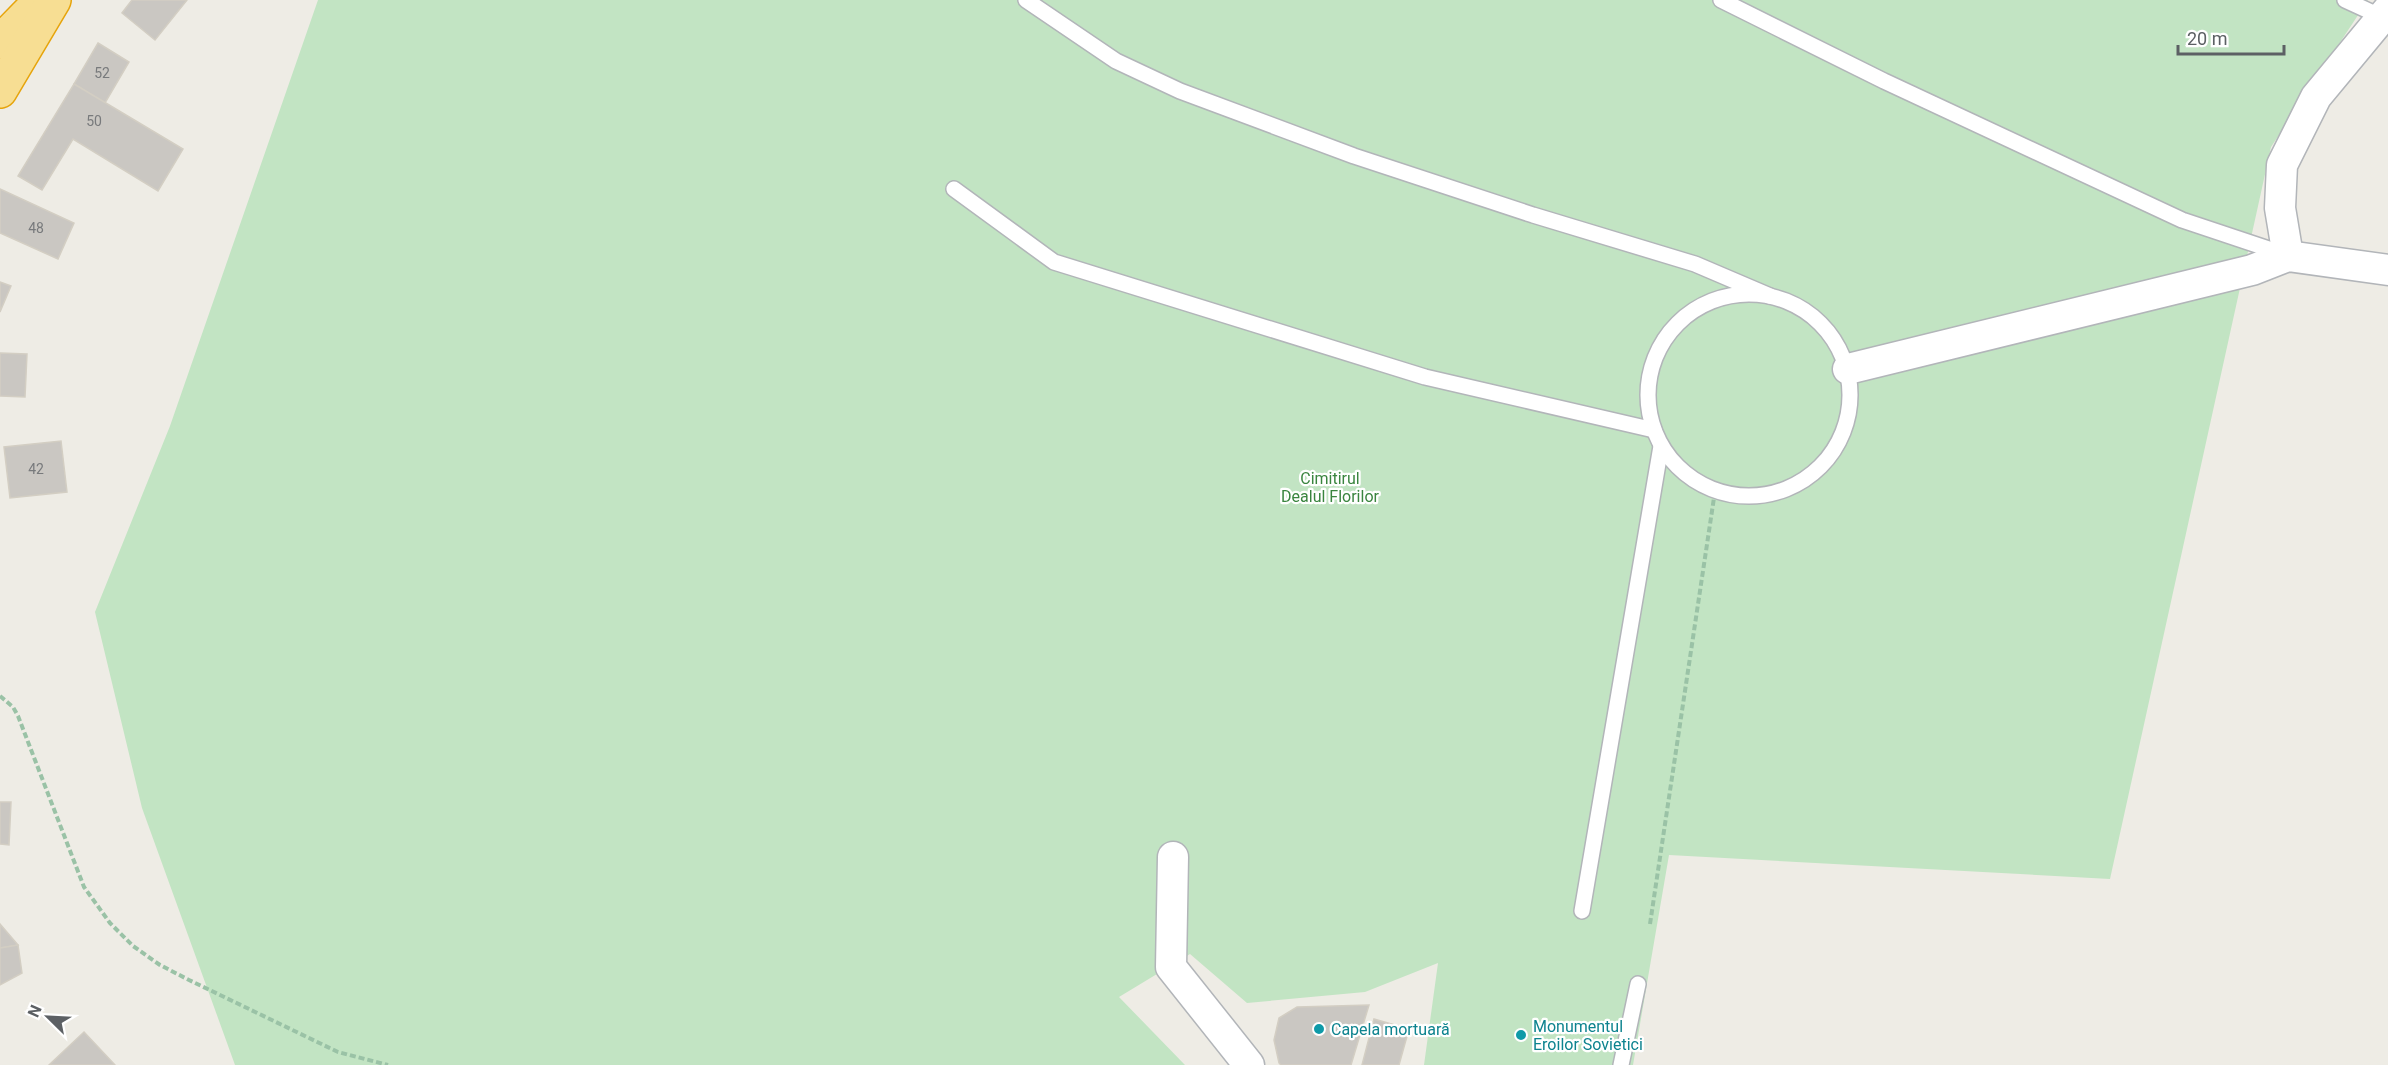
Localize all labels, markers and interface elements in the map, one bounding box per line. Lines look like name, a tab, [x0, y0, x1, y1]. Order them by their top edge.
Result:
scale bar	[2178, 18, 2284, 56]
text: 20 m	[2187, 28, 2227, 49]
house number: 52	[94, 65, 110, 81]
house number: 50	[86, 113, 102, 129]
house number: 48	[28, 220, 44, 236]
house number: 42	[28, 461, 44, 477]
park label: Cimitirul Dealul Florilor	[1281, 469, 1380, 506]
north arrow	[18, 987, 78, 1047]
text: N	[24, 1002, 46, 1020]
place label: Monumentul Eroilor Sovietici	[1533, 1017, 1643, 1054]
place label: Capela mortuară	[1331, 1020, 1450, 1039]
marker: Capela mortuară	[1312, 1022, 1326, 1036]
marker: Monumentul Eroilor Sovietici	[1514, 1028, 1528, 1042]

